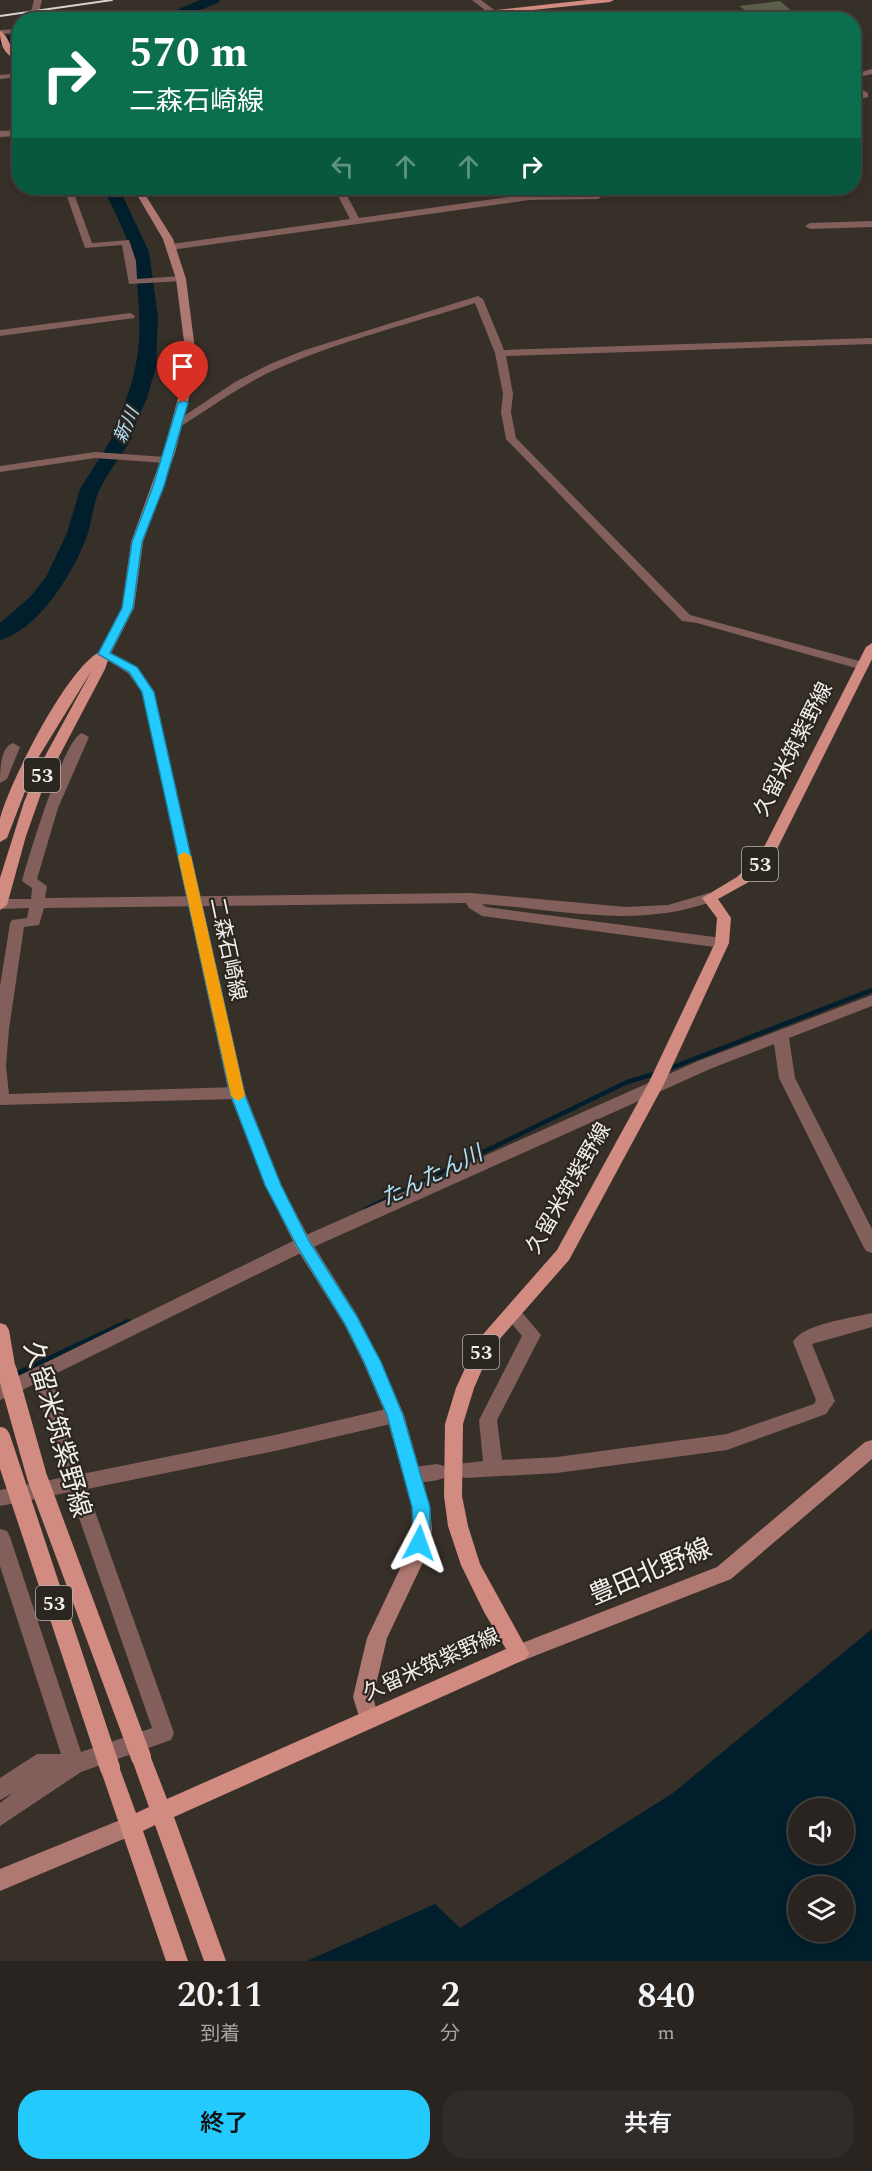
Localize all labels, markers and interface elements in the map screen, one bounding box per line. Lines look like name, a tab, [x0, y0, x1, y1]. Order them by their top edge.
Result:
text: 570 m	[129, 22, 248, 85]
icon: right	[30, 36, 108, 114]
text: 二森石崎線	[129, 81, 264, 123]
icon: left	[326, 150, 359, 183]
icon: ahead	[389, 150, 422, 183]
icon: ahead	[452, 150, 485, 183]
icon: right	[515, 150, 548, 183]
pin	[157, 341, 208, 403]
icon: arrive	[166, 350, 199, 383]
water label: 新川	[107, 401, 147, 447]
street label: 久留米筑紫野線	[746, 677, 842, 822]
road number: 53	[24, 758, 60, 792]
road number: 53	[742, 847, 778, 881]
street label: 二森石崎線	[200, 895, 254, 1004]
street label: 久留米筑紫野線	[518, 1117, 619, 1260]
water label: たんたん川	[375, 1137, 490, 1215]
road number: 53	[463, 1335, 499, 1369]
street label: 久留米筑紫野線	[13, 1336, 101, 1522]
position arrow	[387, 1511, 451, 1575]
street label: 豊田北野線	[583, 1528, 718, 1616]
road number: 53	[36, 1586, 72, 1620]
street label: 久留米筑紫野線	[358, 1620, 505, 1709]
map controls	[788, 1798, 854, 1942]
button: sound	[788, 1798, 854, 1864]
button: layers	[788, 1876, 854, 1942]
text: 20:11	[177, 1968, 263, 2023]
text: 2	[441, 1968, 460, 2023]
text: 840	[637, 1969, 695, 2024]
text: m	[658, 2018, 675, 2048]
text: 到着	[200, 2019, 240, 2049]
text: 分	[440, 2019, 460, 2049]
button: 終了	[18, 2090, 430, 2159]
button: 共有	[442, 2090, 854, 2159]

